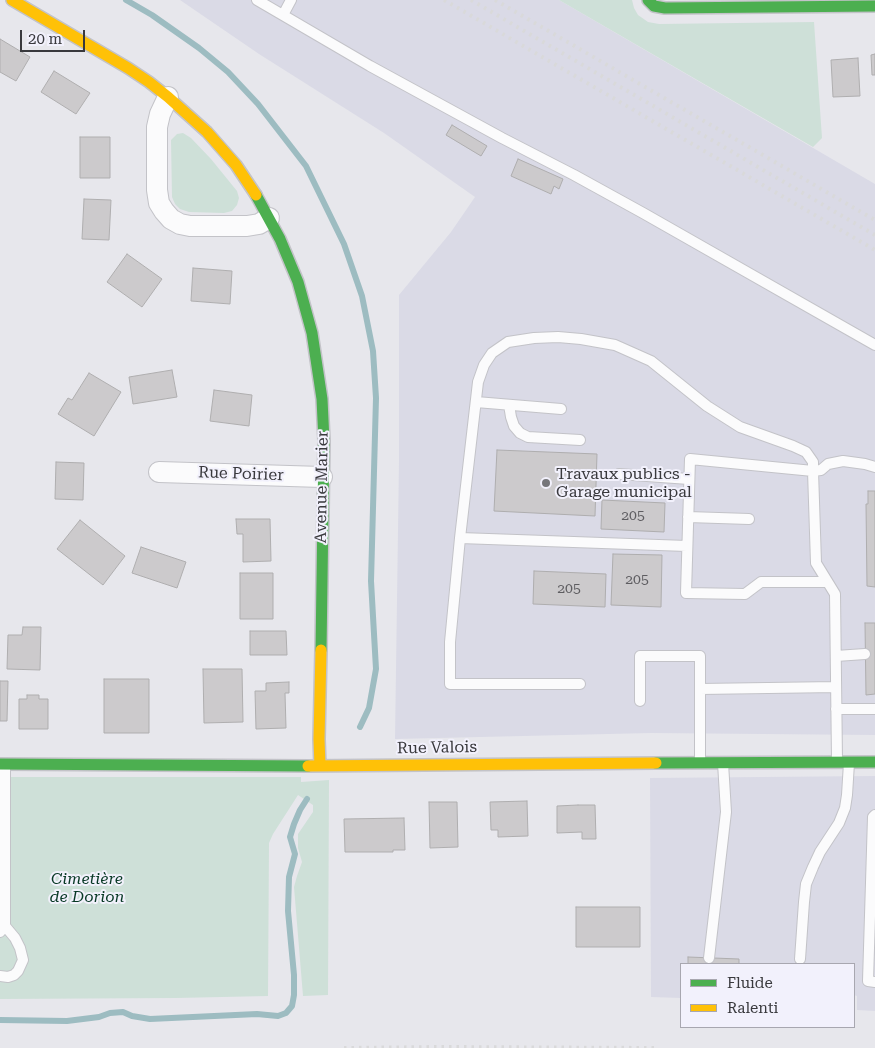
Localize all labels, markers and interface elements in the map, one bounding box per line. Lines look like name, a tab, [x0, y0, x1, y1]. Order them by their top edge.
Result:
scale bar	[22, 20, 88, 52]
text: 20 m	[28, 30, 62, 48]
street label: Avenue Marier	[311, 431, 333, 543]
street label: Rue Poirier	[198, 463, 284, 485]
place label: Travaux publics - Garage municipal	[556, 464, 692, 502]
marker: Travaux publics - Garage municipal	[540, 477, 552, 489]
house number: 205	[621, 508, 645, 524]
house number: 205	[625, 572, 649, 588]
house number: 205	[557, 581, 581, 597]
street label: Rue Valois	[397, 738, 477, 758]
park label: Cimetière de Dorion	[50, 869, 124, 907]
legend	[680, 963, 855, 1028]
text: Fluide	[727, 974, 773, 992]
text: Ralenti	[727, 999, 778, 1017]

